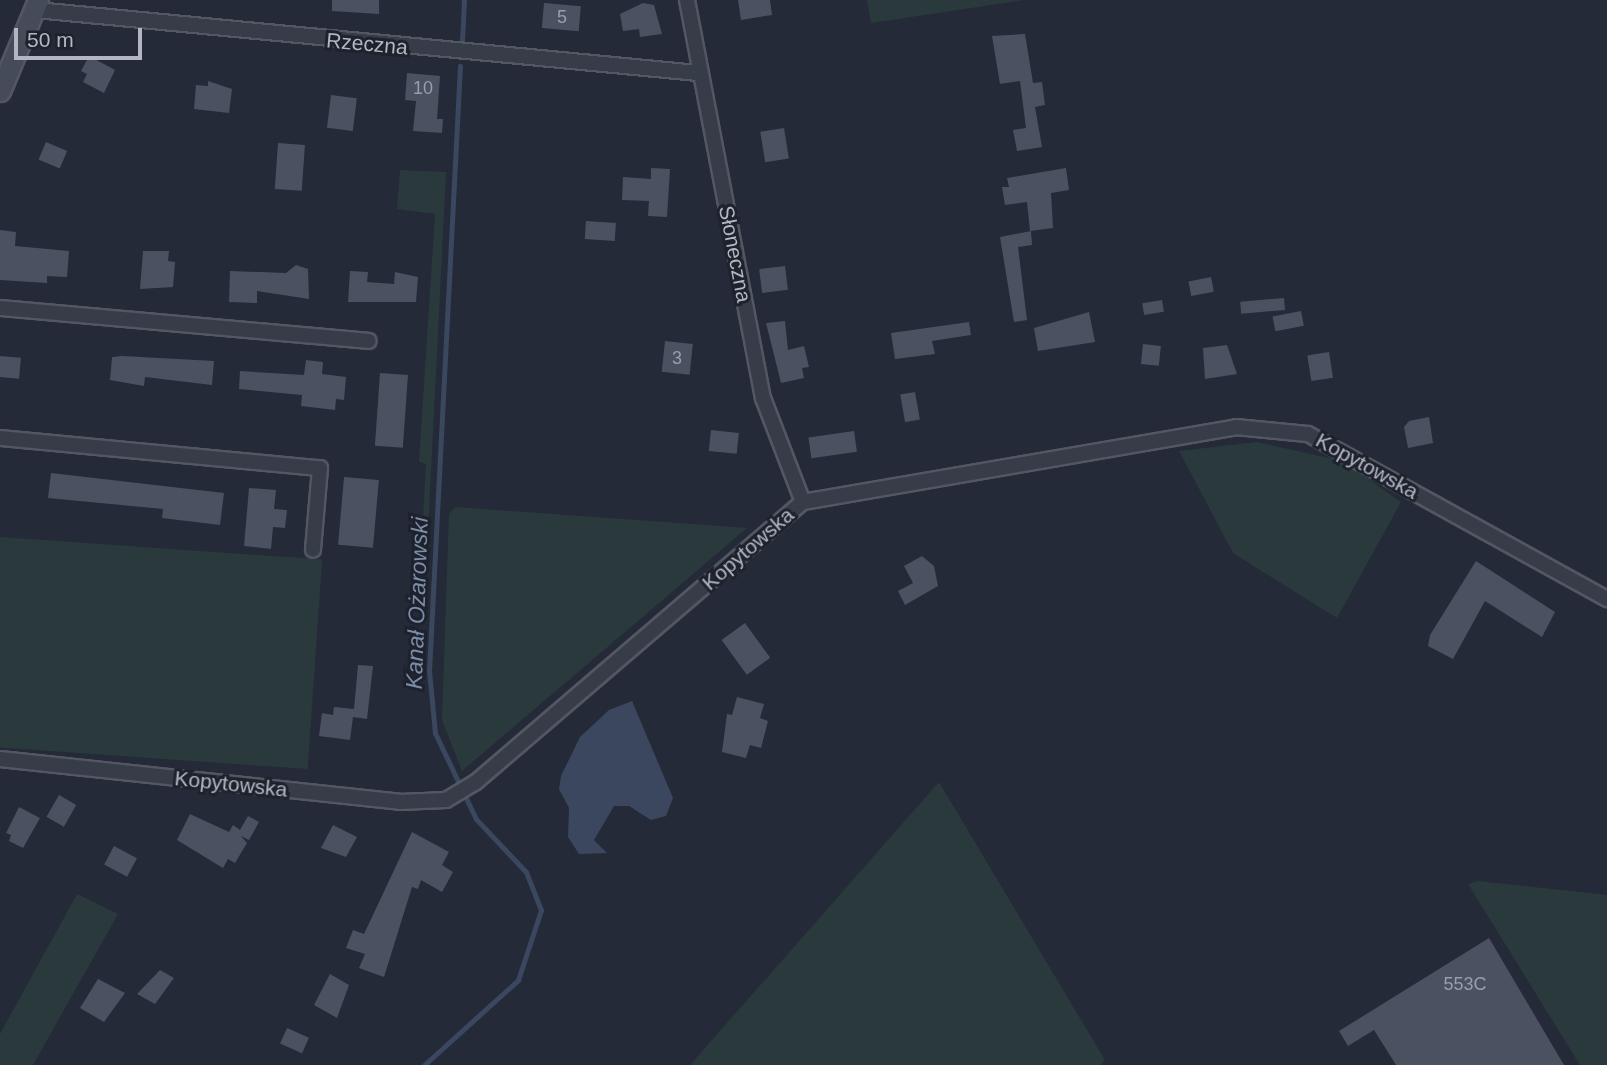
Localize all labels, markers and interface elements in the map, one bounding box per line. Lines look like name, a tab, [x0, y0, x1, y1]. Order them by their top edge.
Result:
house number: 5	[557, 6, 567, 28]
scale bar	[18, 14, 145, 58]
text: 50 m	[27, 28, 74, 51]
street label: Rzeczna	[325, 28, 409, 60]
house number: 10	[413, 77, 433, 99]
street label: Słoneczna	[713, 203, 757, 305]
house number: 3	[672, 347, 682, 369]
street label: Kopytowska	[1311, 428, 1423, 504]
street label: Kopytowska	[697, 502, 799, 596]
water label: Kanał Ożarowski	[400, 516, 434, 690]
street label: Kopytowska	[173, 766, 289, 802]
house number: 553C	[1443, 973, 1487, 995]

